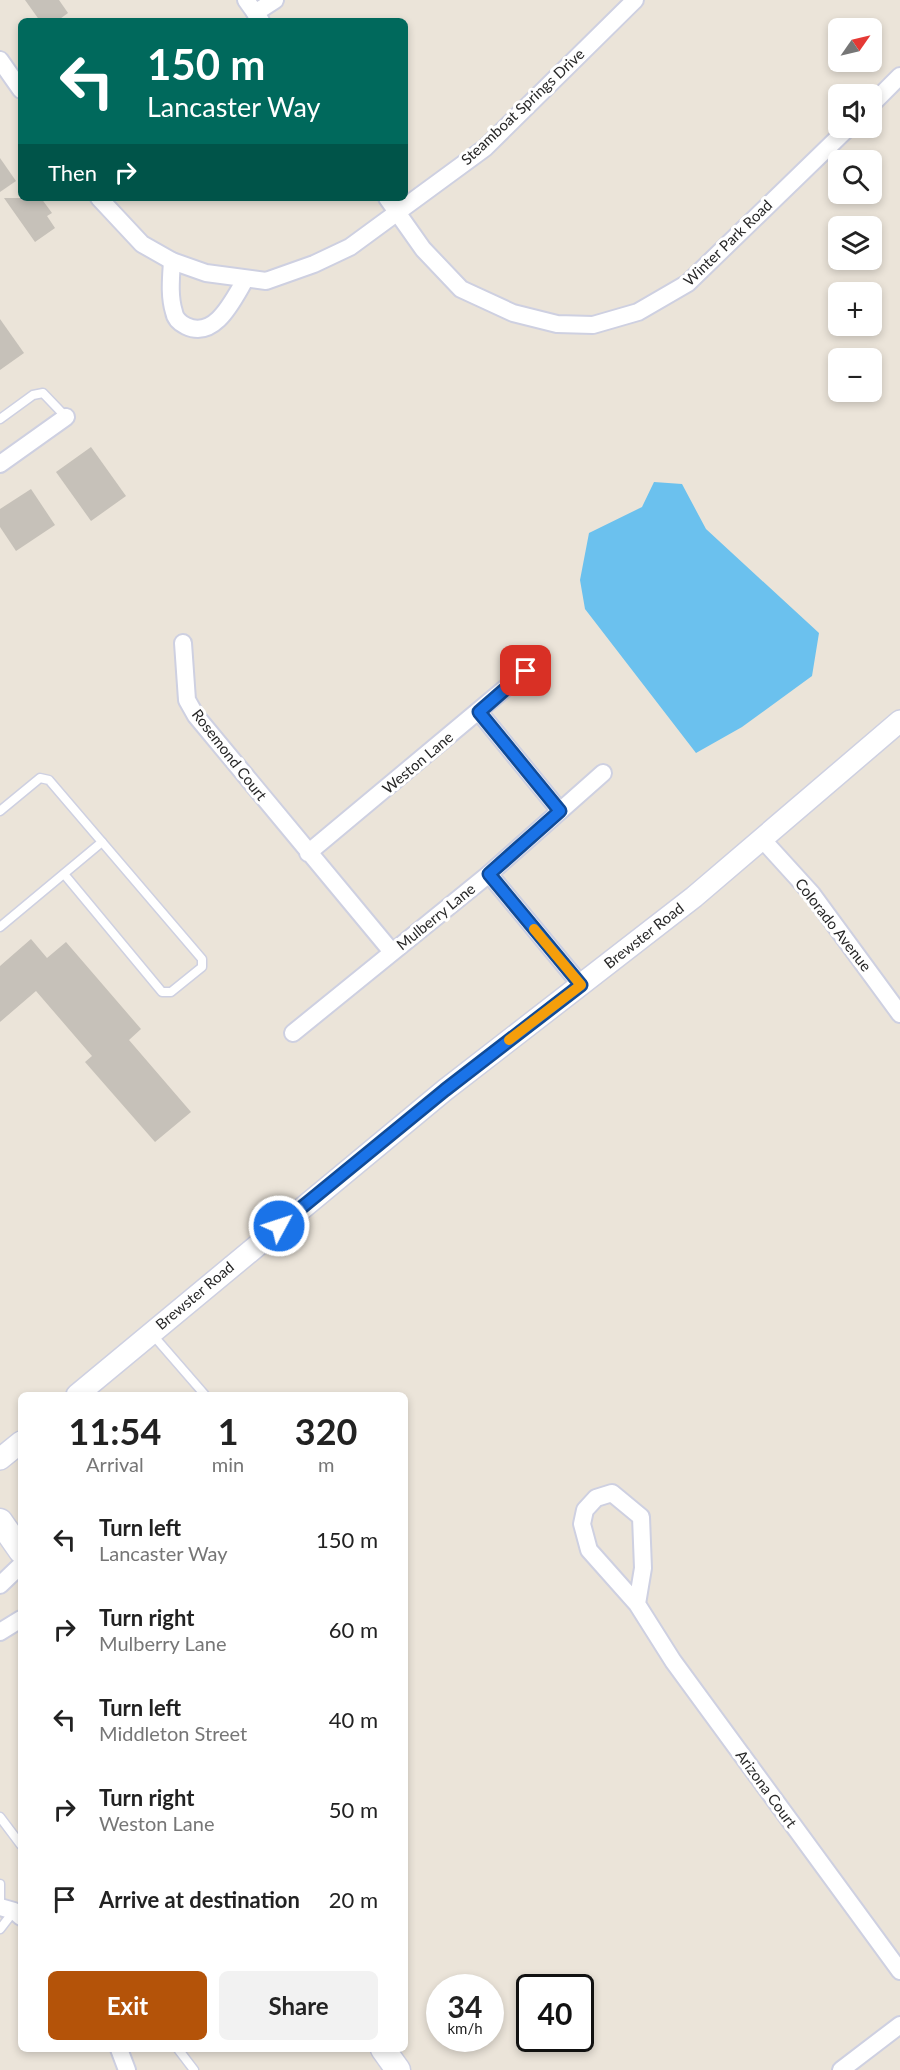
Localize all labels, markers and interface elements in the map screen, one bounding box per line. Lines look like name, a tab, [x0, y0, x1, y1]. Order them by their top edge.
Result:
north arrow	[828, 18, 882, 72]
map controls	[828, 18, 882, 402]
text: 150 m	[147, 39, 265, 89]
icon: left	[48, 42, 126, 120]
street label: Steamboat Springs Drive	[457, 44, 588, 168]
button: sound	[828, 84, 882, 138]
text: Lancaster Way	[147, 90, 320, 123]
button: search	[828, 150, 882, 204]
icon: right	[109, 156, 142, 189]
text: Then	[48, 159, 97, 186]
street label: Winter Park Road	[679, 196, 775, 289]
button: layers	[828, 216, 882, 270]
button: +	[828, 282, 882, 336]
button: −	[828, 348, 882, 402]
pin	[500, 645, 551, 696]
icon: arrive	[509, 654, 542, 687]
street label: Rosemond Court	[189, 705, 271, 804]
street label: Weston Lane	[378, 727, 456, 797]
street label: Colorado Avenue	[792, 874, 876, 975]
street label: Mulberry Lane	[393, 879, 478, 953]
street label: Brewster Road	[600, 898, 687, 972]
position arrow	[247, 1194, 311, 1258]
street label: Brewster Road	[152, 1257, 237, 1333]
text: 11:54	[69, 1409, 161, 1453]
text: 1	[218, 1409, 239, 1453]
text: 320	[295, 1409, 357, 1453]
text: Arrival	[86, 1452, 144, 1476]
text: min	[212, 1452, 244, 1476]
text: m	[318, 1452, 334, 1476]
text: Turn left	[99, 1514, 181, 1541]
icon: left	[48, 1523, 81, 1556]
text: 150 m	[316, 1526, 378, 1553]
text: Lancaster Way	[99, 1541, 228, 1565]
text: Turn right	[99, 1604, 194, 1631]
icon: right	[48, 1613, 81, 1646]
text: 60 m	[329, 1616, 378, 1643]
text: Mulberry Lane	[99, 1631, 226, 1655]
text: Turn left	[99, 1694, 181, 1721]
icon: left	[48, 1703, 81, 1736]
text: 40 m	[329, 1706, 378, 1733]
text: Middleton Street	[99, 1721, 247, 1745]
street label: Arizona Court	[733, 1746, 801, 1831]
text: Turn right	[99, 1784, 194, 1811]
icon: right	[48, 1793, 81, 1826]
text: 50 m	[329, 1796, 378, 1823]
text: Weston Lane	[99, 1811, 214, 1835]
icon: arrive	[48, 1883, 81, 1916]
text: Arrive at destination	[99, 1886, 300, 1913]
text: 20 m	[329, 1886, 378, 1913]
button: Exit	[48, 1971, 207, 2040]
button: Share	[219, 1971, 378, 2040]
speed limit sign: 40	[516, 1974, 594, 2052]
text: 34	[448, 1988, 482, 2024]
text: km/h	[447, 2019, 483, 2037]

